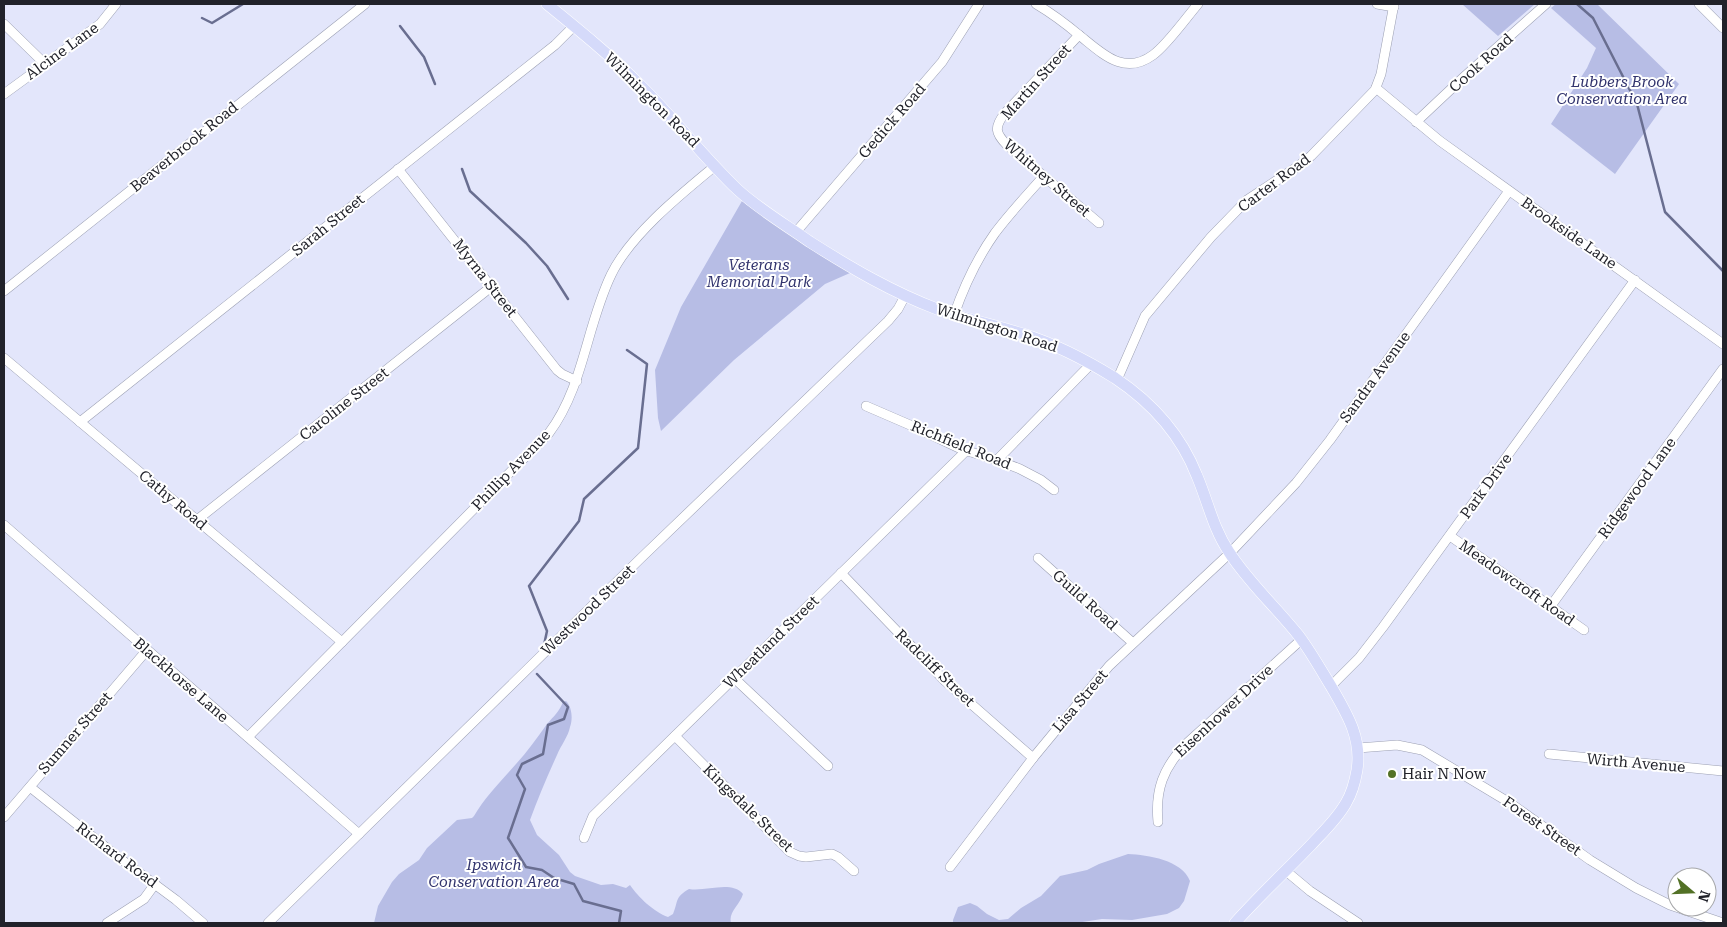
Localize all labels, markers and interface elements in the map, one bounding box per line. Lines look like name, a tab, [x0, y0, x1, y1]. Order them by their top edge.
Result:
street label: Alcine Lane	[22, 19, 102, 83]
street label: Cook Road	[1445, 29, 1517, 96]
street label: Martin Street	[997, 40, 1075, 124]
street label: Wilmington Road	[601, 49, 703, 151]
park label: Lubbers Brook Conservation Area	[1556, 73, 1688, 108]
street label: Gedick Road	[855, 80, 930, 162]
street label: Beaverbrook Road	[127, 98, 242, 196]
street label: Whitney Street	[1000, 135, 1094, 221]
street label: Carter Road	[1234, 150, 1314, 216]
street label: Sarah Street	[288, 190, 368, 260]
street label: Brookside Lane	[1518, 193, 1620, 273]
street label: Myrna Street	[449, 235, 521, 321]
park label: Veterans Memorial Park	[706, 256, 812, 291]
street label: Wilmington Road	[934, 300, 1060, 356]
street label: Sandra Avenue	[1336, 328, 1414, 426]
street label: Caroline Street	[296, 363, 393, 444]
street label: Richfield Road	[908, 417, 1014, 473]
street label: Phillip Avenue	[468, 426, 554, 514]
street label: Ridgewood Lane	[1594, 434, 1680, 542]
street label: Park Drive	[1456, 450, 1516, 522]
street label: Cathy Road	[135, 466, 211, 534]
street label: Meadowcroft Road	[1456, 536, 1578, 630]
street label: Westwood Street	[538, 561, 639, 659]
street label: Guild Road	[1049, 566, 1121, 634]
street label: Wheatland Street	[720, 592, 823, 692]
street label: Radcliff Street	[892, 626, 979, 711]
street label: Blackhorse Lane	[130, 634, 232, 726]
street label: Eisenhower Drive	[1171, 661, 1277, 761]
street label: Lisa Street	[1049, 666, 1112, 736]
street label: Sumner Street	[34, 688, 116, 778]
street label: Wirth Avenue	[1586, 750, 1686, 776]
street label: Kingsdale Street	[699, 760, 797, 856]
place label: Hair N Now	[1402, 765, 1487, 783]
marker: Hair N Now	[1386, 768, 1398, 780]
street label: Forest Street	[1499, 792, 1585, 860]
street label: Richard Road	[73, 818, 162, 892]
park label: Ipswich Conservation Area	[428, 856, 560, 891]
north arrow	[1667, 867, 1717, 917]
text: N	[1695, 889, 1714, 904]

